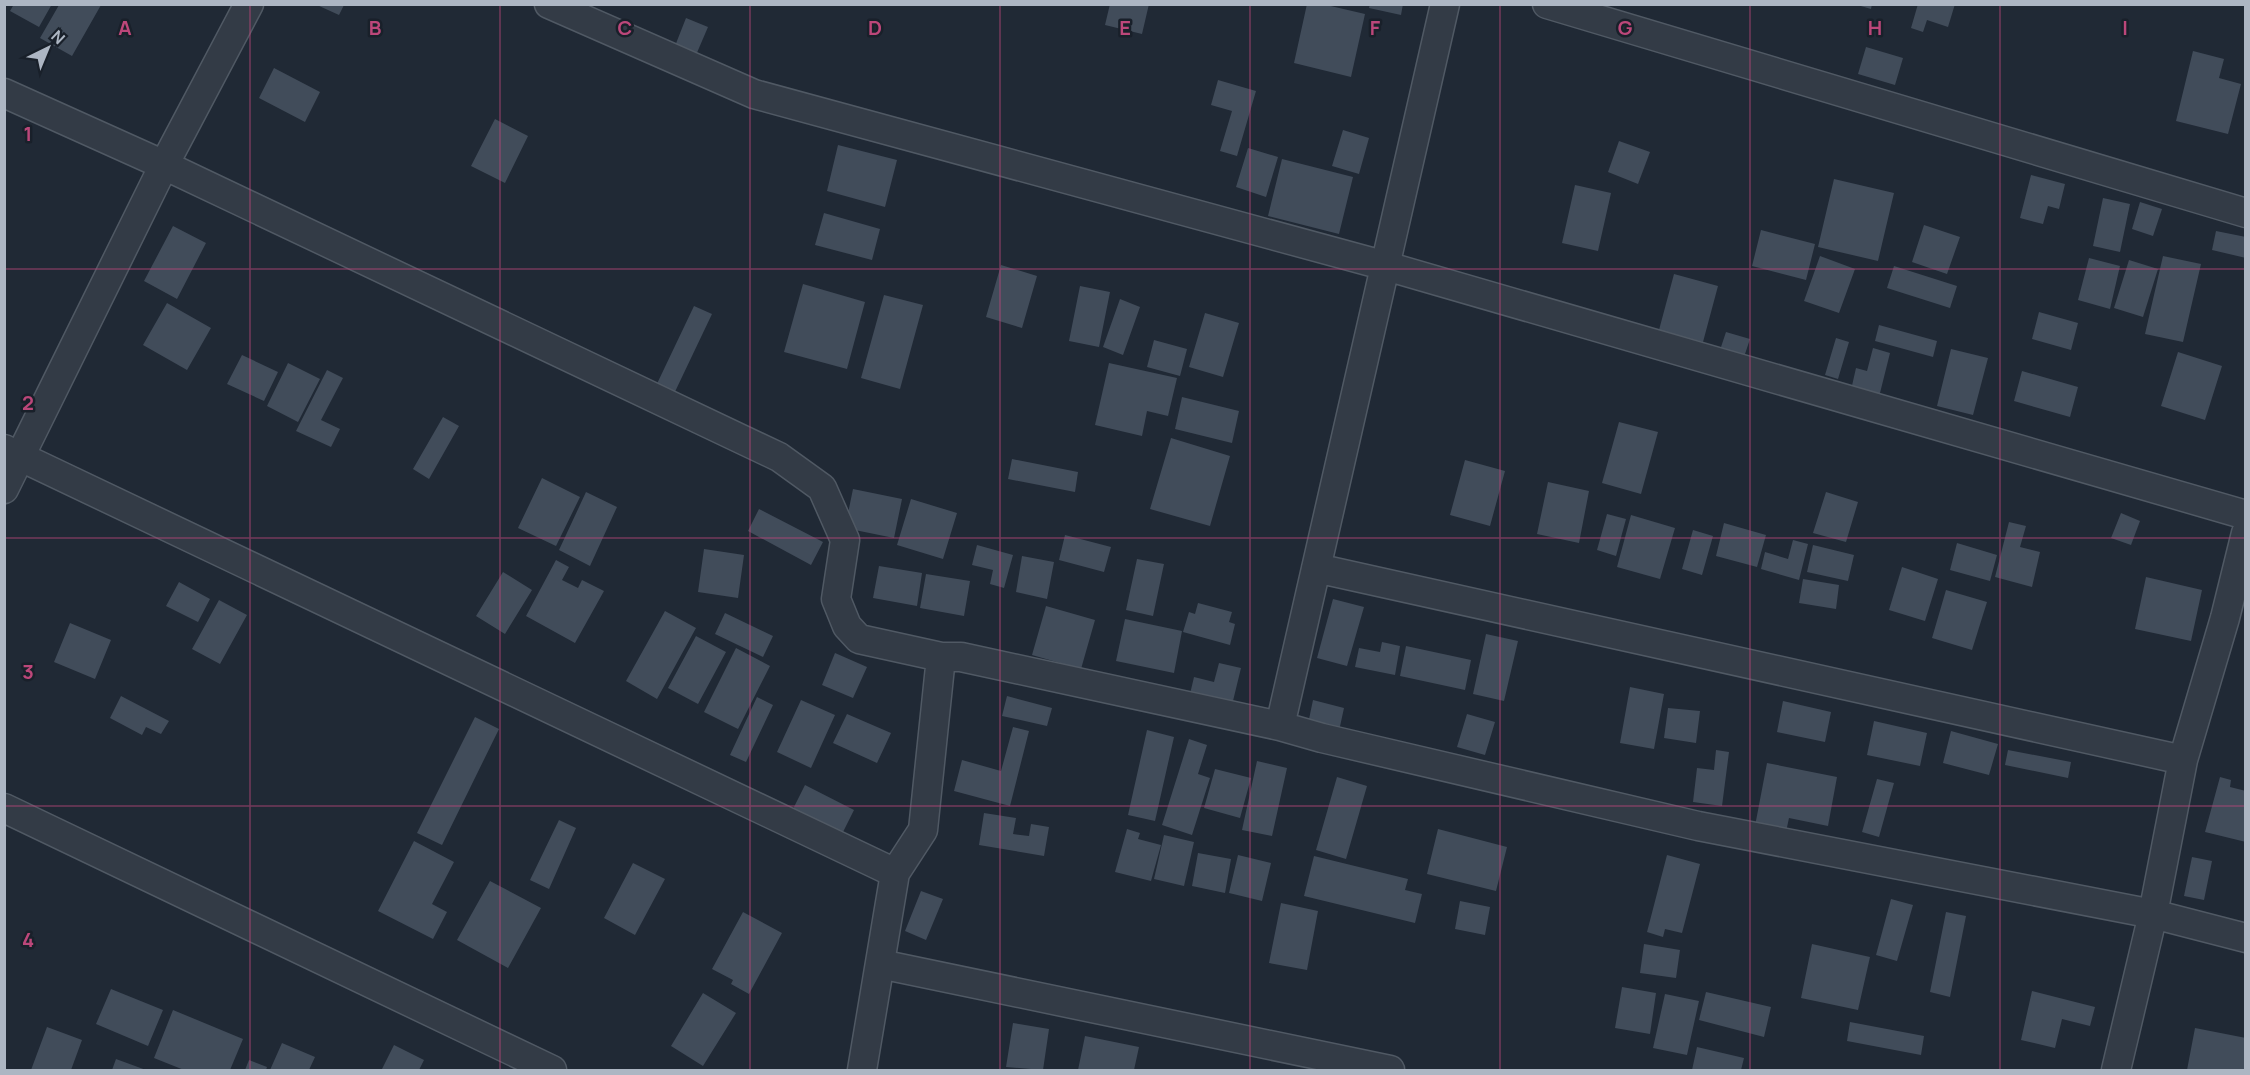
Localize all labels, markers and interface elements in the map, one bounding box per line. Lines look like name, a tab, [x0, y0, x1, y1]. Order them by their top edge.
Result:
text: A	[118, 14, 132, 41]
text: B	[369, 14, 382, 41]
text: C	[618, 14, 632, 41]
text: D	[868, 14, 882, 41]
text: E	[1119, 14, 1131, 41]
text: F	[1370, 14, 1381, 41]
text: G	[1618, 14, 1633, 41]
text: H	[1868, 14, 1882, 41]
text: I	[2122, 14, 2128, 41]
north arrow	[18, 18, 78, 78]
text: N	[47, 25, 70, 49]
text: 1	[24, 120, 32, 147]
text: 2	[22, 389, 34, 416]
text: 3	[22, 658, 34, 685]
text: 4	[22, 926, 34, 953]

